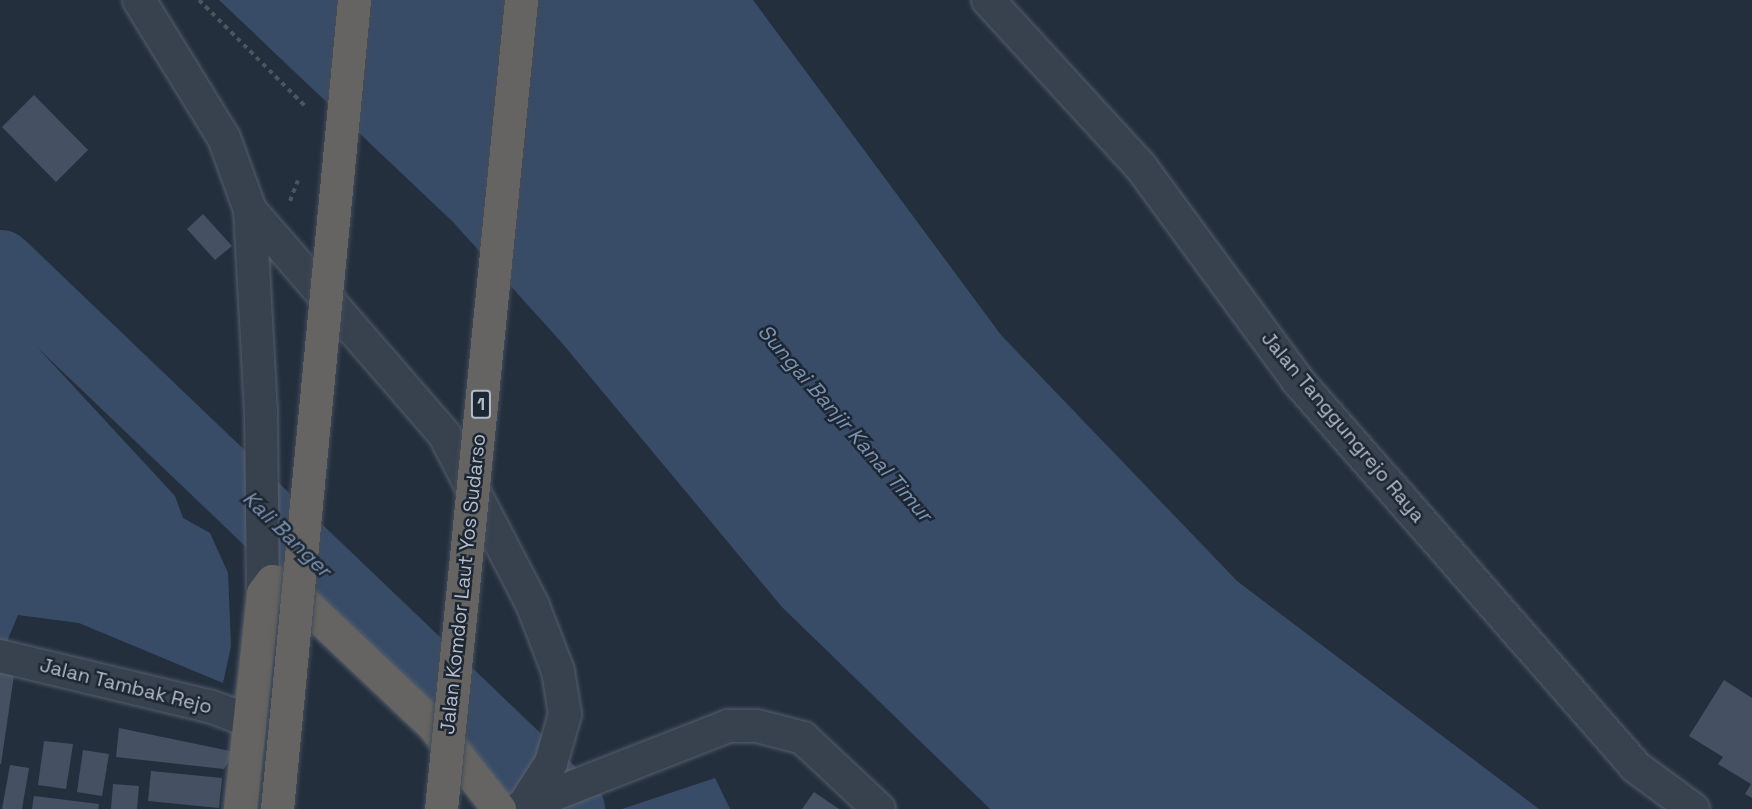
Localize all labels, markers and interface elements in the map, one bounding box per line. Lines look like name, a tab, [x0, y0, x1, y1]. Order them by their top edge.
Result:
water label: Sungai Banjir Kanal Timur	[752, 319, 938, 527]
street label: Jalan Tanggungrejo Raya	[1256, 326, 1430, 528]
road number: 1	[470, 389, 492, 419]
street label: Jalan Komdor Laut Yos Sudarso	[435, 432, 491, 736]
water label: Kali Banger	[238, 486, 336, 582]
street label: Jalan Tambak Rejo	[37, 653, 215, 719]

